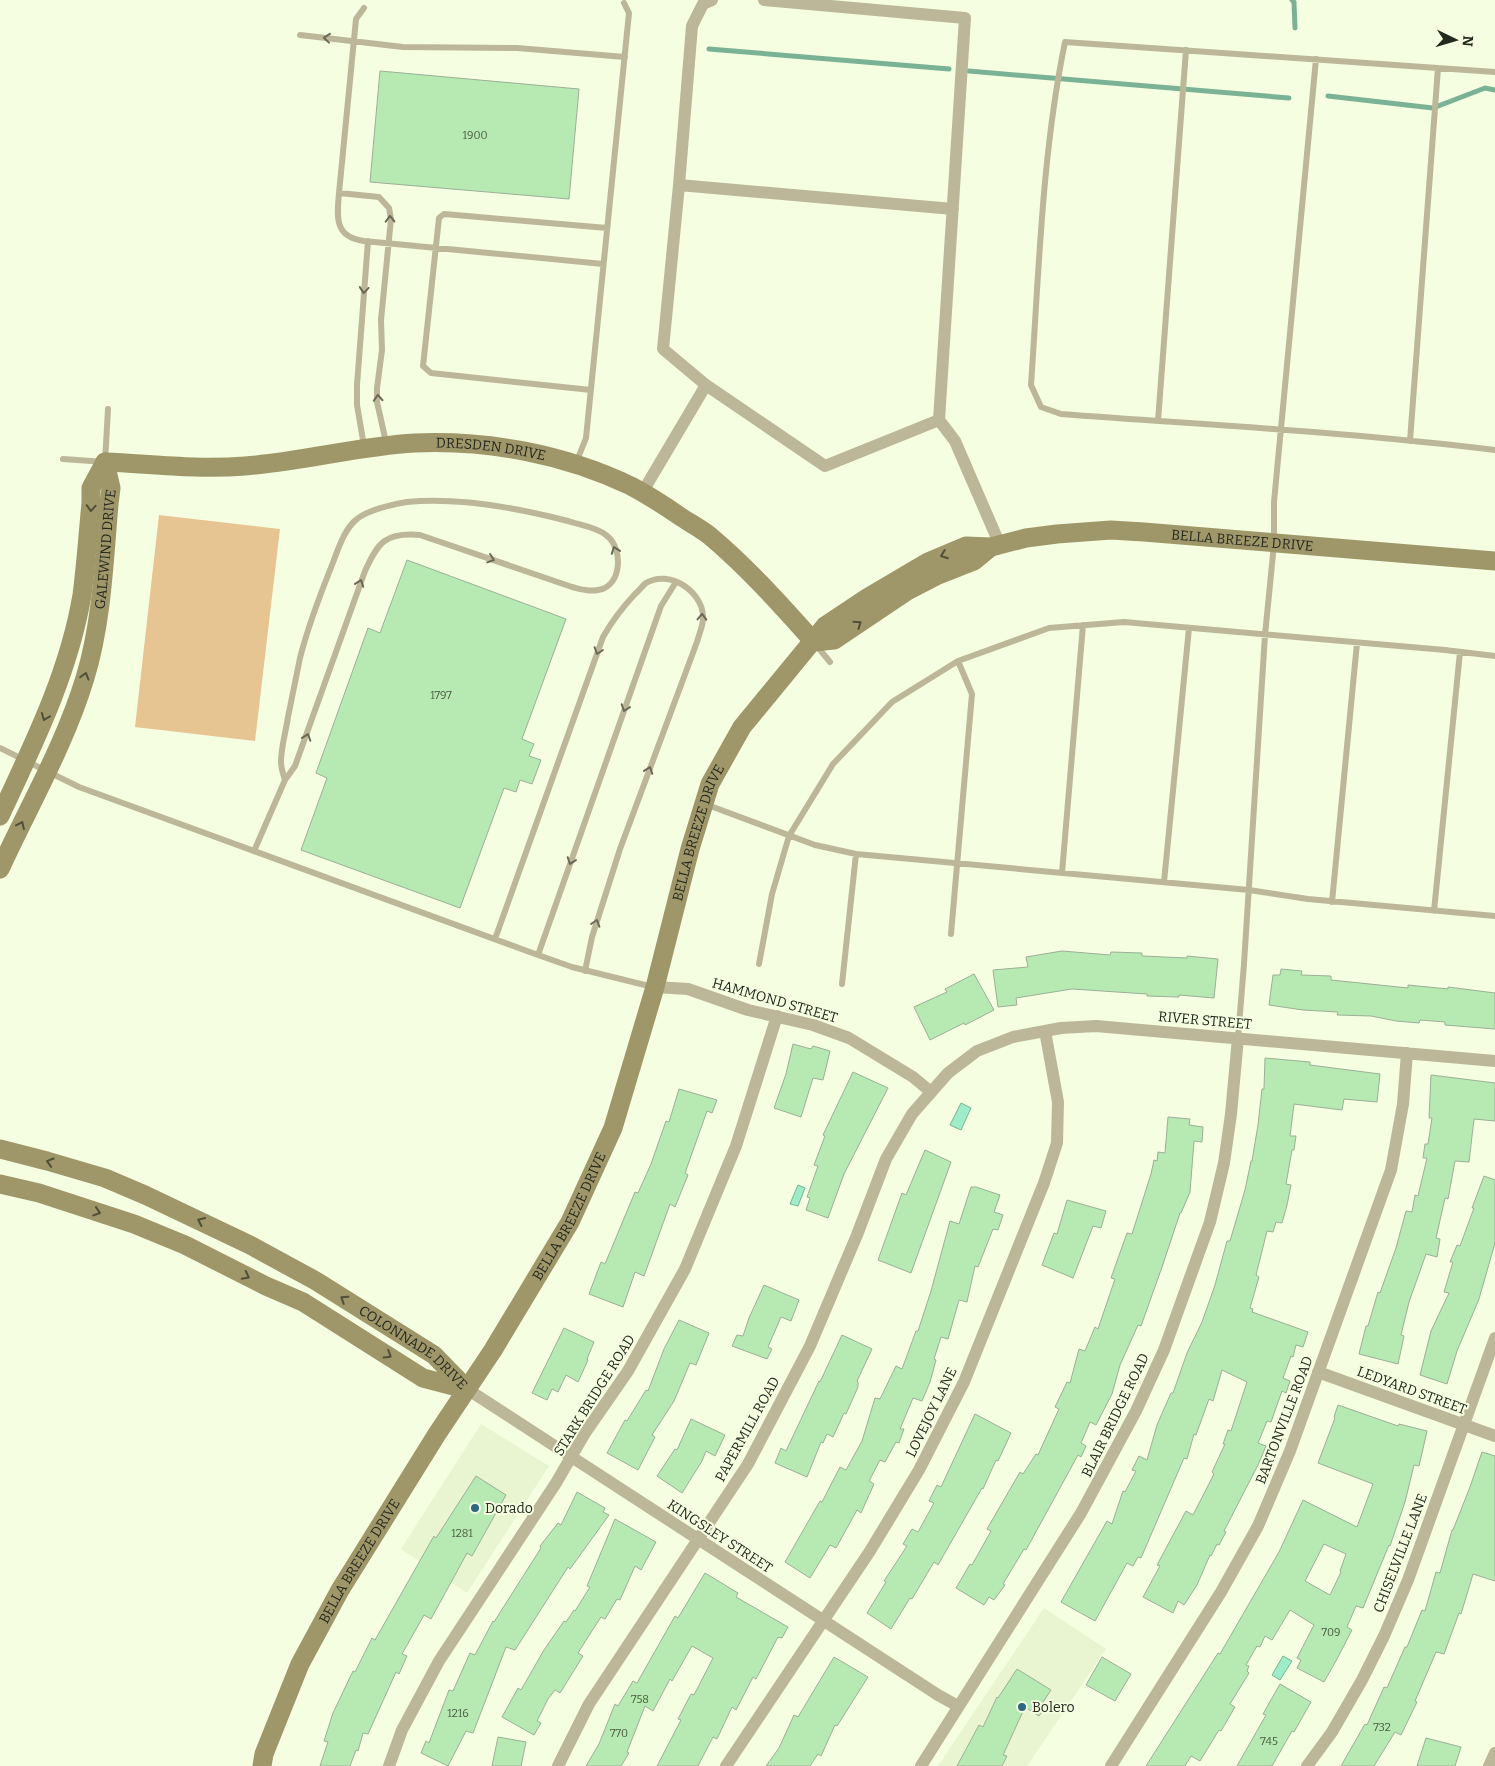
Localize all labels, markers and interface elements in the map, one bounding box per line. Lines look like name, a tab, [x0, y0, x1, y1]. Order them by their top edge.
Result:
north arrow	[1430, 15, 1480, 65]
one-way arrow	[323, 33, 331, 44]
text: N	[1458, 35, 1476, 47]
house number: 1900	[462, 129, 488, 142]
one-way arrow	[385, 215, 395, 223]
one-way arrow	[358, 286, 369, 294]
one-way arrow	[372, 394, 383, 402]
street label: DRESDEN DRIVE	[436, 435, 547, 464]
street label: GALEWIND DRIVE	[91, 488, 120, 610]
one-way arrow	[85, 504, 96, 512]
street label: BELLA BREEZE DRIVE	[1171, 526, 1314, 555]
one-way arrow	[611, 546, 621, 554]
one-way arrow	[940, 550, 948, 560]
one-way arrow	[487, 553, 495, 563]
one-way arrow	[354, 580, 364, 588]
one-way arrow	[697, 612, 707, 620]
one-way arrow	[852, 621, 862, 630]
one-way arrow	[594, 646, 604, 654]
one-way arrow	[80, 672, 90, 680]
house number: 1797	[430, 689, 452, 702]
one-way arrow	[621, 703, 631, 712]
one-way arrow	[41, 712, 52, 721]
one-way arrow	[301, 733, 311, 742]
street label: BELLA BREEZE DRIVE	[669, 762, 728, 903]
one-way arrow	[643, 766, 653, 775]
one-way arrow	[14, 821, 25, 830]
one-way arrow	[567, 857, 577, 865]
one-way arrow	[590, 920, 600, 928]
street label: HAMMOND STREET	[710, 974, 839, 1027]
street label: RIVER STREET	[1157, 1008, 1252, 1033]
street label: BELLA BREEZE DRIVE	[529, 1150, 610, 1284]
one-way arrow	[47, 1157, 55, 1167]
one-way arrow	[93, 1206, 101, 1216]
one-way arrow	[197, 1217, 206, 1227]
one-way arrow	[241, 1270, 250, 1280]
one-way arrow	[340, 1295, 349, 1305]
street label: COLONNADE DRIVE	[356, 1302, 471, 1393]
street label: STARK BRIDGE ROAD	[550, 1332, 639, 1459]
one-way arrow	[382, 1349, 391, 1359]
street label: BLAIR BRIDGE ROAD	[1078, 1350, 1153, 1480]
street label: BARTONVILLE ROAD	[1252, 1354, 1317, 1487]
street label: LEDYARD STREET	[1355, 1363, 1469, 1418]
street label: LOVEJOY LANE	[902, 1364, 961, 1460]
street label: PAPERMILL ROAD	[712, 1374, 783, 1485]
street label: CHISELVILLE LANE	[1370, 1491, 1431, 1615]
street label: BELLA BREEZE DRIVE	[316, 1496, 404, 1626]
street label: KINGSLEY STREET	[664, 1496, 776, 1577]
place label: Dorado	[485, 1500, 533, 1517]
marker: Dorado	[469, 1502, 481, 1514]
house number: 1281	[451, 1527, 473, 1540]
house number: 709	[1322, 1626, 1340, 1639]
house number: 758	[631, 1693, 649, 1706]
place label: Bolero	[1032, 1699, 1075, 1716]
marker: Bolero	[1016, 1701, 1028, 1713]
house number: 1216	[447, 1707, 469, 1720]
house number: 732	[1373, 1721, 1391, 1734]
house number: 770	[610, 1727, 628, 1740]
house number: 745	[1260, 1735, 1278, 1748]

